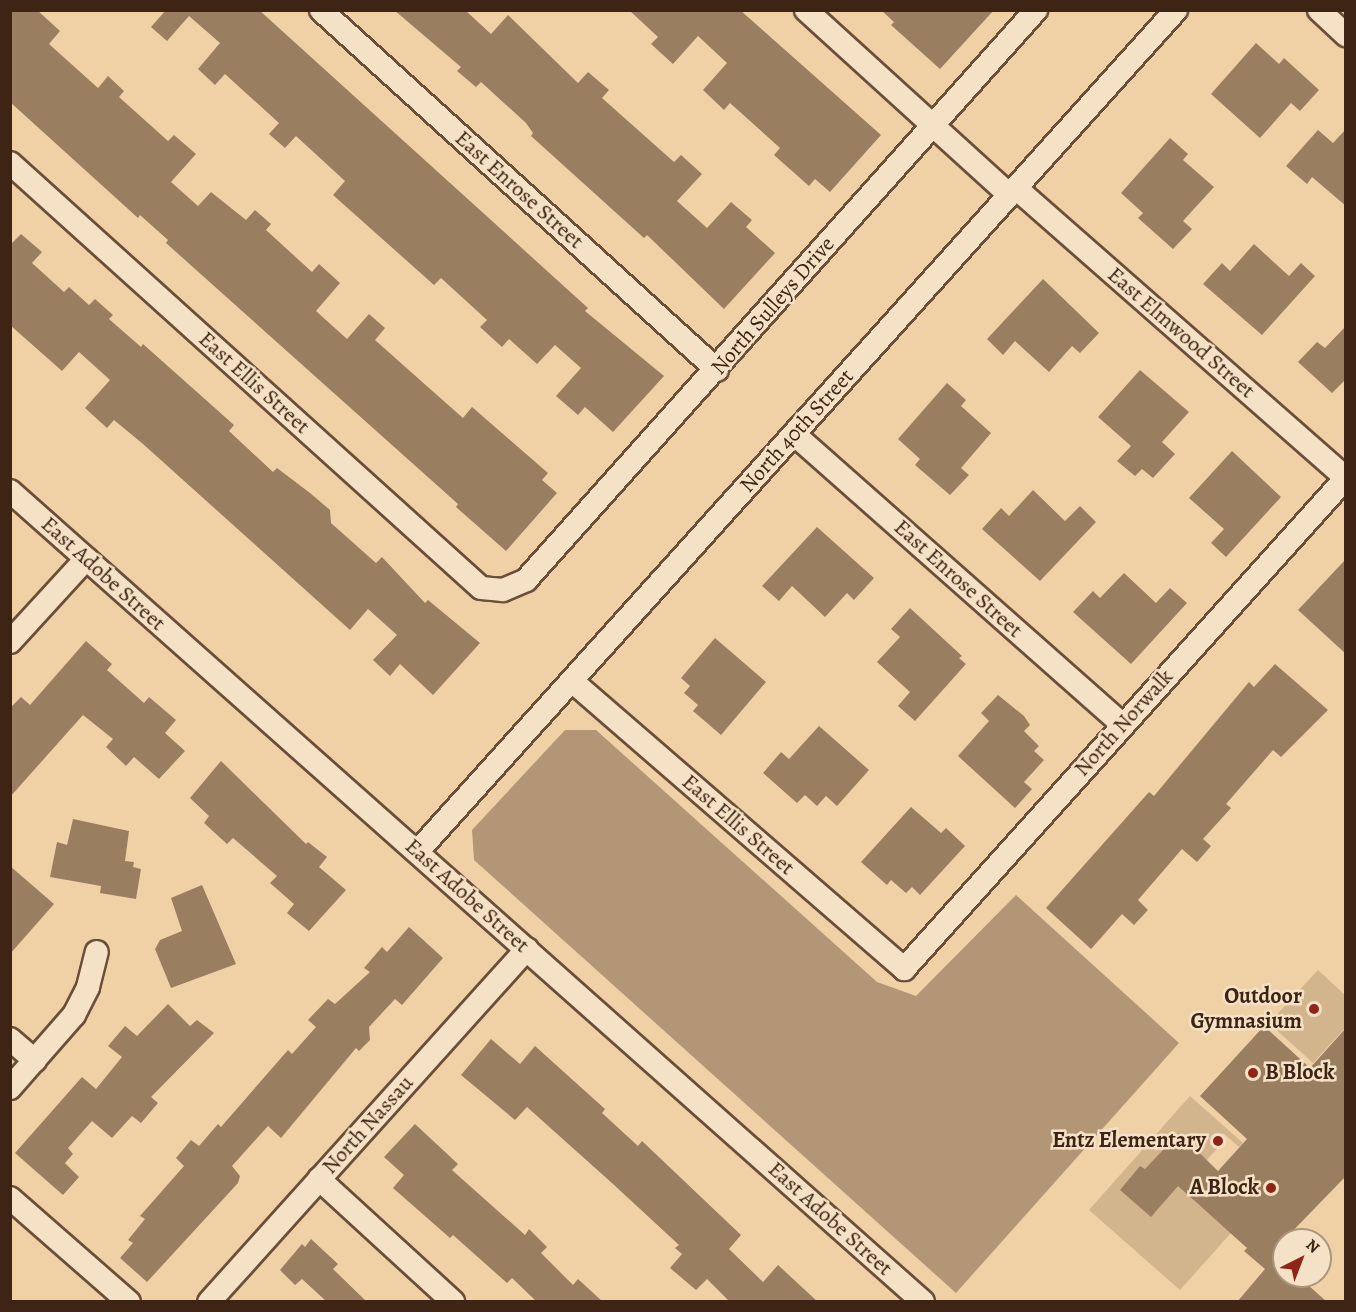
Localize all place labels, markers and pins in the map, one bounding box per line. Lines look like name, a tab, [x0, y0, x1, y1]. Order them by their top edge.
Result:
place label: Outdoor Gymnasium	[1191, 983, 1302, 1034]
marker: Outdoor Gymnasium	[1307, 1002, 1321, 1016]
place label: B Block	[1265, 1060, 1334, 1086]
marker: B Block	[1246, 1066, 1260, 1080]
place label: Entz Elementary	[1052, 1128, 1206, 1154]
marker: Entz Elementary	[1211, 1134, 1225, 1148]
place label: A Block	[1190, 1175, 1259, 1201]
marker: A Block	[1264, 1181, 1278, 1195]

